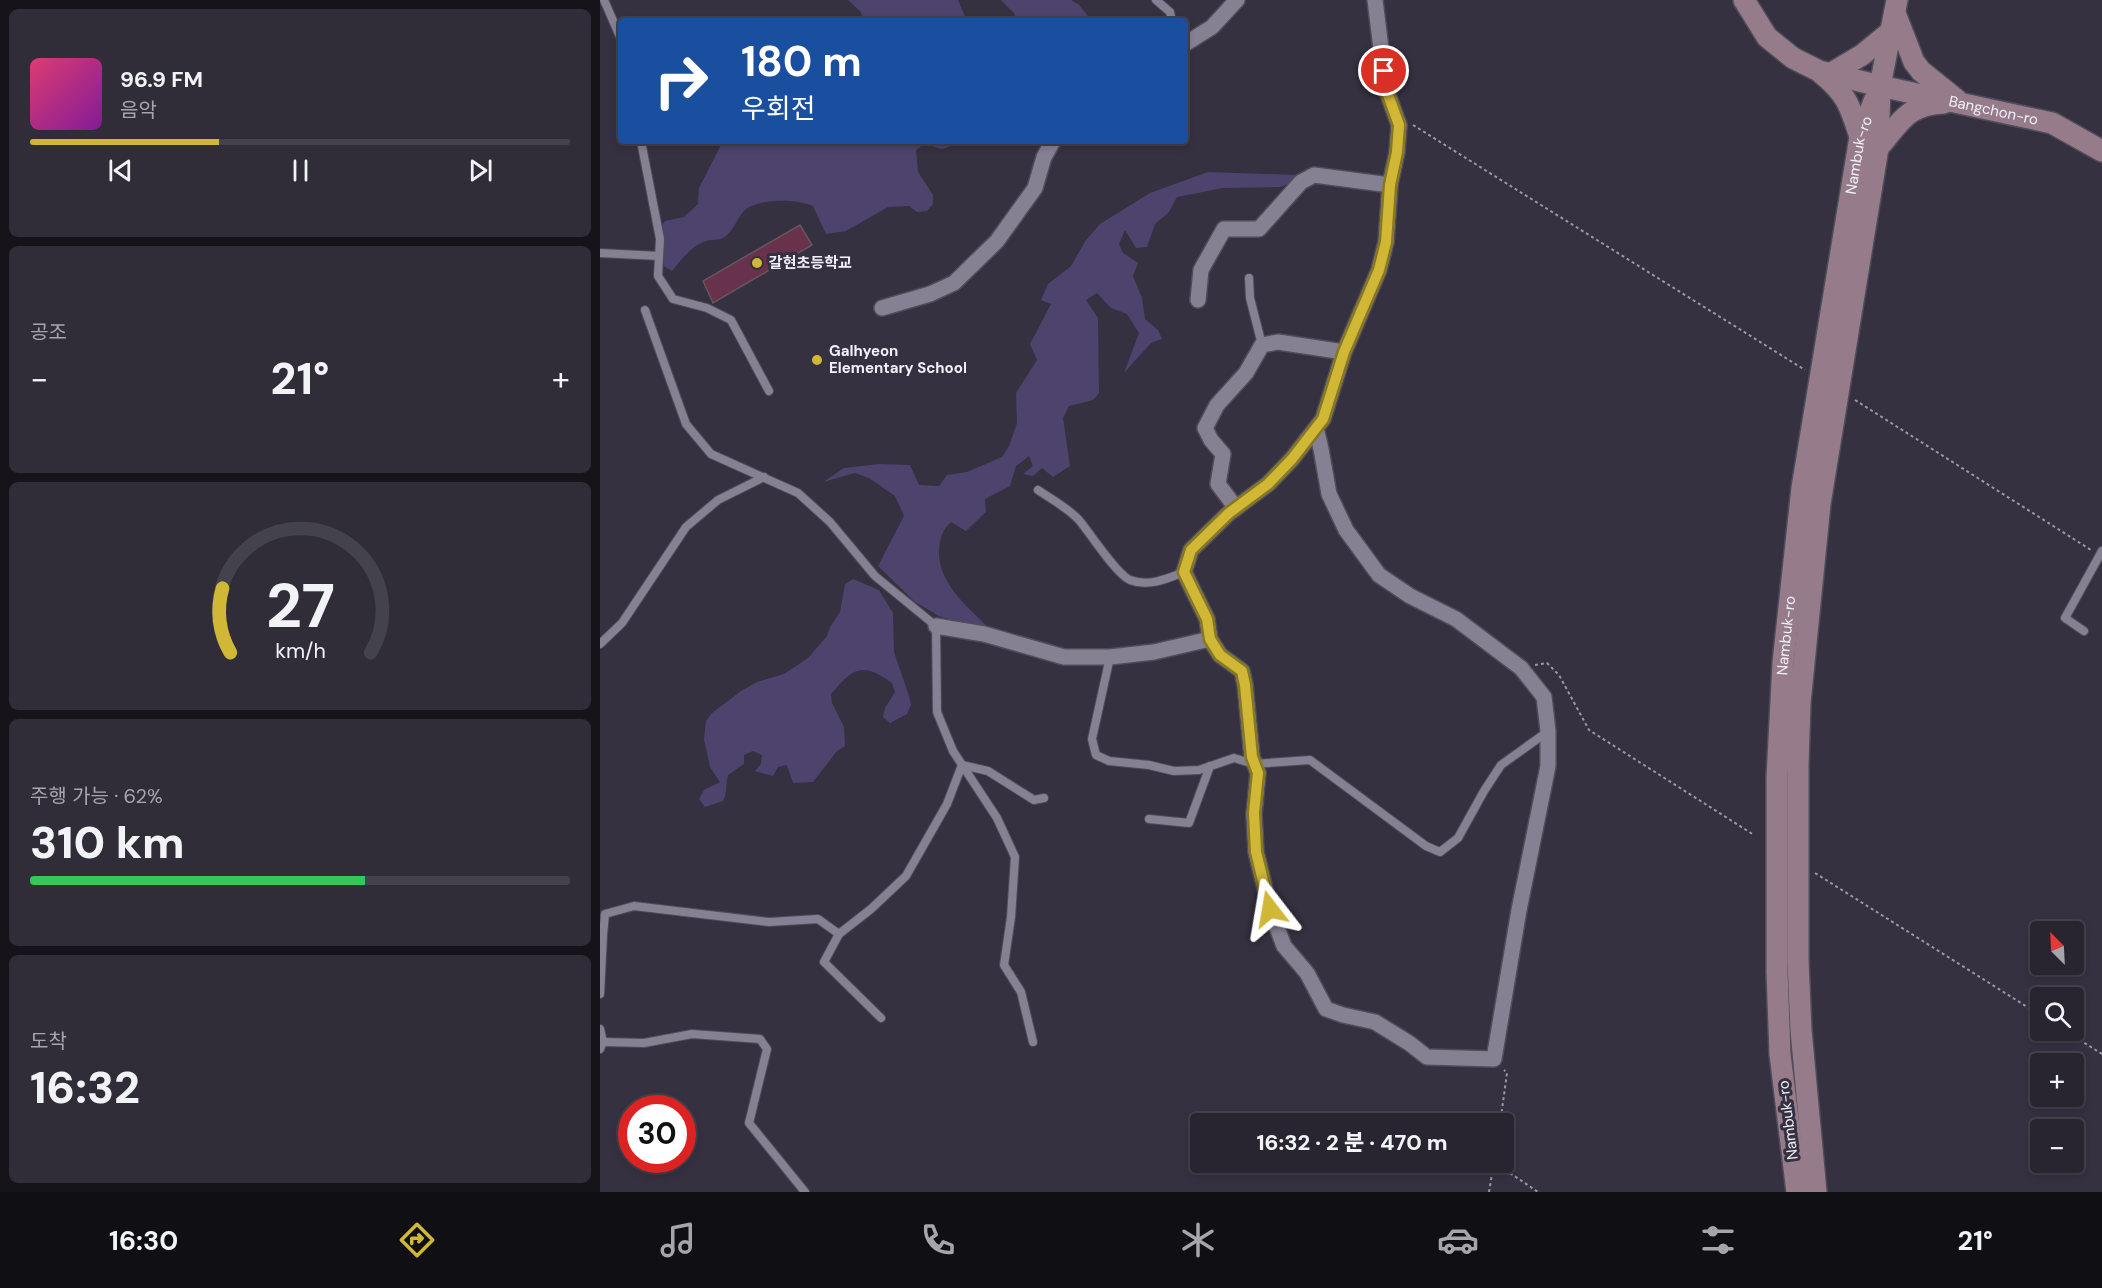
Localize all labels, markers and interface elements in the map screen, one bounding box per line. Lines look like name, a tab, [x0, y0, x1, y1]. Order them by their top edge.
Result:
text: 180 m	[741, 34, 862, 89]
icon: right	[642, 42, 720, 120]
pin	[1358, 45, 1409, 96]
icon: arrive	[1367, 54, 1400, 87]
text: 96.9 FM	[120, 65, 203, 94]
text: 우회전	[741, 91, 816, 126]
street label: Bangchon-ro	[1947, 91, 2040, 130]
text: 음악	[120, 97, 157, 123]
street label: Nambuk-ro	[1841, 113, 1877, 196]
icon: previous	[104, 154, 137, 187]
icon: pause	[284, 154, 317, 187]
icon: next	[464, 154, 497, 187]
place label: 갈현초등학교	[769, 253, 852, 273]
marker: 갈현초등학교	[750, 256, 764, 270]
text: 공조	[30, 319, 67, 345]
place label: Galhyeon Elementary School	[829, 341, 967, 378]
text: 21°	[270, 349, 330, 408]
marker: Galhyeon Elementary School	[810, 353, 824, 367]
text: −	[30, 357, 48, 400]
text: +	[552, 357, 570, 400]
text: 27	[265, 565, 335, 646]
street label: Nambuk-ro	[1772, 595, 1800, 676]
text: km/h	[275, 637, 325, 665]
text: 주행 가능 · 62%	[30, 783, 163, 809]
text: 310 km	[30, 813, 185, 872]
position arrow	[1238, 877, 1302, 941]
north arrow	[2030, 921, 2084, 975]
map controls	[2030, 921, 2084, 1173]
button: search	[2030, 987, 2084, 1041]
text: 도착	[30, 1028, 67, 1054]
button: +	[2030, 1053, 2084, 1107]
text: 16:32	[30, 1058, 140, 1117]
street label: Nambuk-ro	[1773, 1079, 1803, 1161]
speed limit sign: 30	[618, 1095, 696, 1173]
button: −	[2030, 1119, 2084, 1173]
text: 16:32 · 2 분 · 470 m	[1256, 1128, 1448, 1157]
icon: directions	[396, 1219, 438, 1261]
icon: music	[657, 1219, 699, 1261]
icon: phone	[917, 1219, 959, 1261]
icon: climate	[1177, 1219, 1219, 1261]
icon: car	[1437, 1219, 1479, 1261]
icon: filters	[1697, 1219, 1739, 1261]
text: 16:30	[109, 1223, 178, 1258]
text: 21°	[1958, 1223, 1993, 1258]

